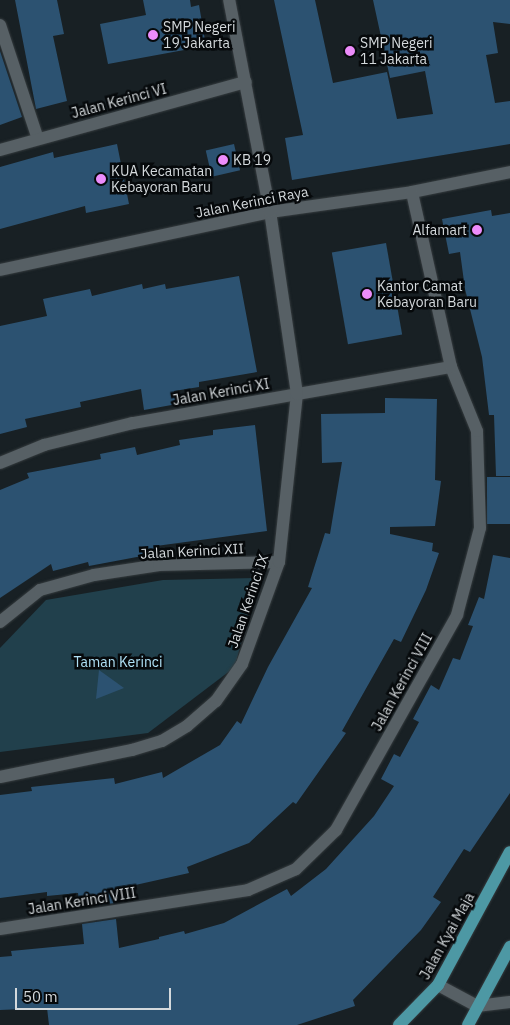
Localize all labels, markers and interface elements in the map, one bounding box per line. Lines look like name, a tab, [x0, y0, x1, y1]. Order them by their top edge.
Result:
place label: SMP Negeri 19 Jakarta	[163, 19, 236, 52]
marker: SMP Negeri 19 Jakarta	[147, 29, 159, 41]
place label: SMP Negeri 11 Jakarta	[360, 35, 433, 68]
marker: SMP Negeri 11 Jakarta	[344, 45, 356, 57]
street label: Jalan Kerinci VI	[70, 80, 168, 122]
place label: KB 19	[233, 152, 271, 168]
marker: KB 19	[217, 154, 229, 166]
place label: KUA Kecamatan Kebayoran Baru	[111, 163, 212, 196]
marker: KUA Kecamatan Kebayoran Baru	[95, 173, 107, 185]
street label: Jalan Kerinci Raya	[194, 183, 310, 221]
place label: Alfamart	[412, 222, 467, 238]
marker: Alfamart	[471, 224, 483, 236]
place label: Kantor Camat Kebayoran Baru	[377, 278, 477, 310]
marker: Kantor Camat Kebayoran Baru	[361, 288, 373, 300]
street label: Jalan Kerinci XI	[171, 375, 271, 409]
street label: Jalan Kerinci XII	[140, 540, 244, 562]
street label: Jalan Kerinci IX	[224, 552, 272, 650]
street label: Jalan Kerinci VIII	[368, 630, 436, 734]
park label: Taman Kerinci	[74, 654, 162, 670]
street label: Jalan Kerinci VIII	[27, 884, 137, 918]
street label: Jalan Kyai Maja	[416, 890, 478, 982]
scale bar	[18, 978, 174, 1010]
text: 50 m	[23, 987, 58, 1006]

